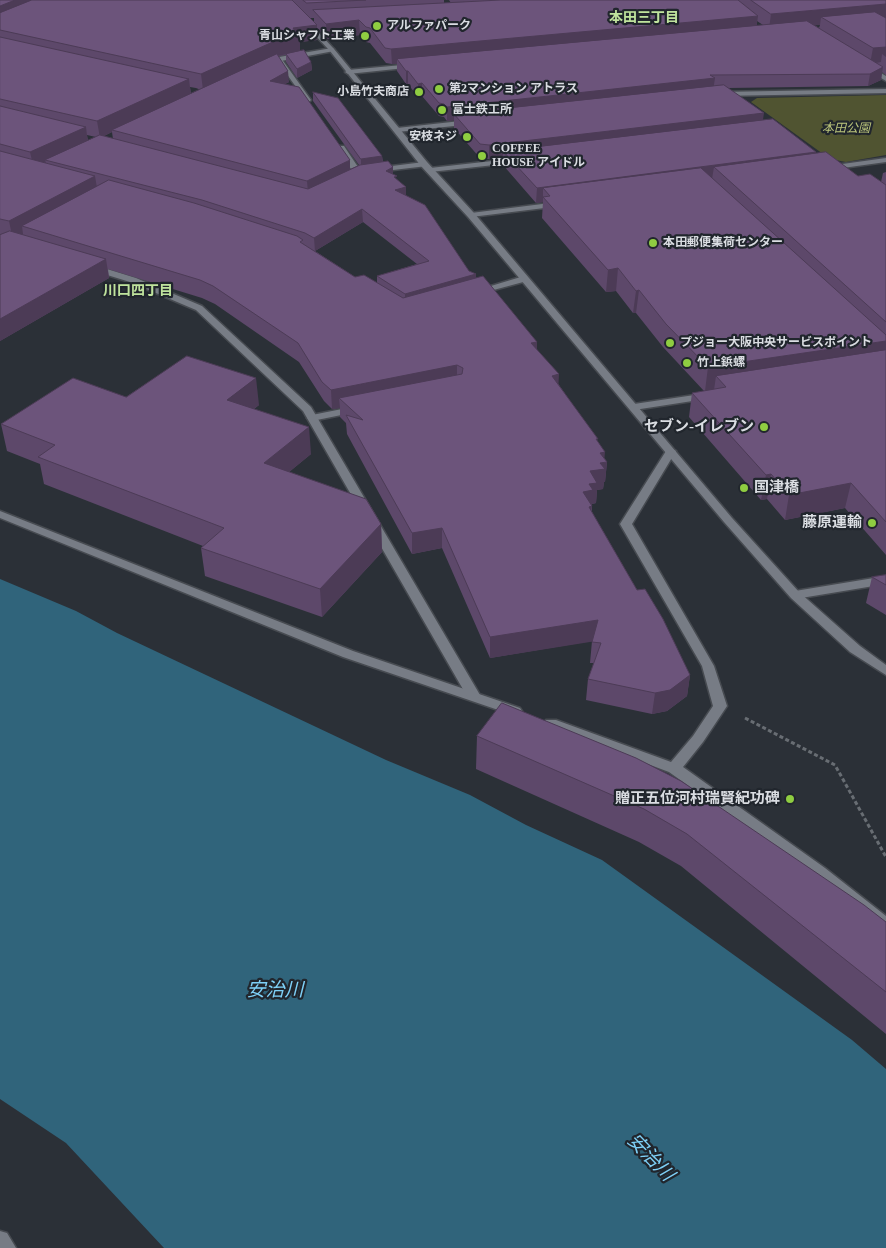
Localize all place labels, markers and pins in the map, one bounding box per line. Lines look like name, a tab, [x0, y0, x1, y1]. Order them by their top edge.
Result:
place label: アルファパーク	[387, 19, 471, 33]
marker: アルファパーク	[371, 20, 383, 32]
place label: 青山シャフト工業	[259, 29, 355, 43]
marker: 青山シャフト工業	[359, 30, 371, 42]
place label: 第2マンション アトラス	[449, 82, 578, 96]
marker: 第2マンション アトラス	[433, 83, 445, 95]
place label: 小島竹夫商店	[337, 85, 409, 99]
marker: 小島竹夫商店	[413, 86, 425, 98]
place label: 富士鉄工所	[452, 103, 512, 117]
marker: 富士鉄工所	[436, 104, 448, 116]
place label: 安枝ネジ	[409, 130, 457, 144]
marker: 安枝ネジ	[461, 131, 473, 143]
place label: COFFEE HOUSE アイドル	[492, 142, 585, 170]
marker: COFFEE HOUSE アイドル	[476, 150, 488, 162]
place label: 本田郵便集荷センター	[663, 236, 783, 250]
marker: 本田郵便集荷センター	[647, 237, 659, 249]
place label: プジョー大阪中央サービスポイント	[680, 336, 872, 350]
marker: プジョー大阪中央サービスポイント	[664, 337, 676, 349]
place label: 竹上鋲螺	[697, 356, 745, 370]
marker: 竹上鋲螺	[681, 357, 693, 369]
place label: セブン-イレブン	[644, 418, 754, 436]
marker: セブン-イレブン	[758, 421, 770, 433]
place label: 国津橋	[754, 479, 799, 497]
marker: 国津橋	[738, 482, 750, 494]
place label: 藤原運輸	[802, 514, 862, 532]
marker: 藤原運輸	[866, 517, 878, 529]
place label: 贈正五位河村瑞賢紀功碑	[615, 790, 780, 808]
marker: 贈正五位河村瑞賢紀功碑	[784, 793, 796, 805]

